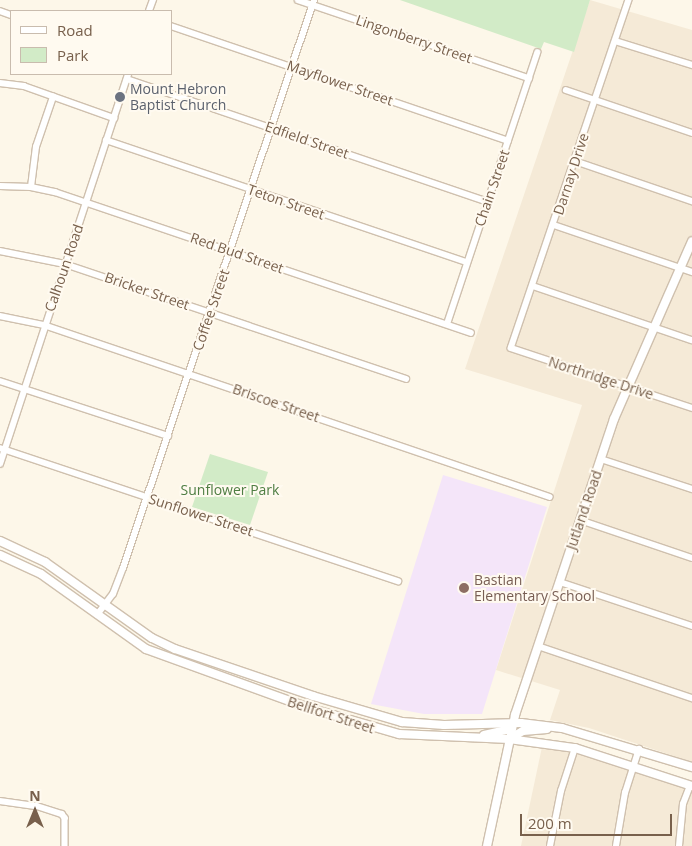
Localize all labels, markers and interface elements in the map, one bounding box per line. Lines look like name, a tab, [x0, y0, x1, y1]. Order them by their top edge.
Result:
legend	[10, 10, 172, 75]
street label: Lingonberry Street	[354, 11, 474, 67]
text: Road	[57, 20, 93, 40]
text: Park	[57, 45, 88, 65]
street label: Mayflower Street	[285, 57, 395, 109]
place label: Mount Hebron Baptist Church	[130, 81, 226, 114]
marker: Mount Hebron Baptist Church	[114, 91, 126, 103]
street label: Edfield Street	[263, 118, 351, 162]
street label: Darnay Drive	[550, 131, 592, 217]
street label: Chain Street	[471, 147, 513, 229]
street label: Teton Street	[245, 181, 327, 223]
street label: Calhoun Road	[41, 222, 87, 314]
street label: Red Bud Street	[188, 229, 286, 277]
street label: Coffee Street	[189, 267, 233, 353]
street label: Bricker Street	[102, 269, 192, 313]
street label: Northridge Drive	[546, 353, 656, 403]
street label: Briscoe Street	[230, 380, 322, 426]
street label: Jutland Road	[563, 468, 605, 552]
park label: Sunflower Park	[181, 482, 279, 498]
street label: Sunflower Street	[147, 490, 255, 540]
place label: Bastian Elementary School	[474, 572, 595, 604]
marker: Bastian Elementary School	[458, 582, 470, 594]
street label: Bellfort Street	[285, 693, 377, 737]
north arrow	[10, 786, 60, 836]
text: N	[29, 786, 41, 805]
scale bar	[522, 804, 674, 836]
text: 200 m	[528, 813, 572, 833]

